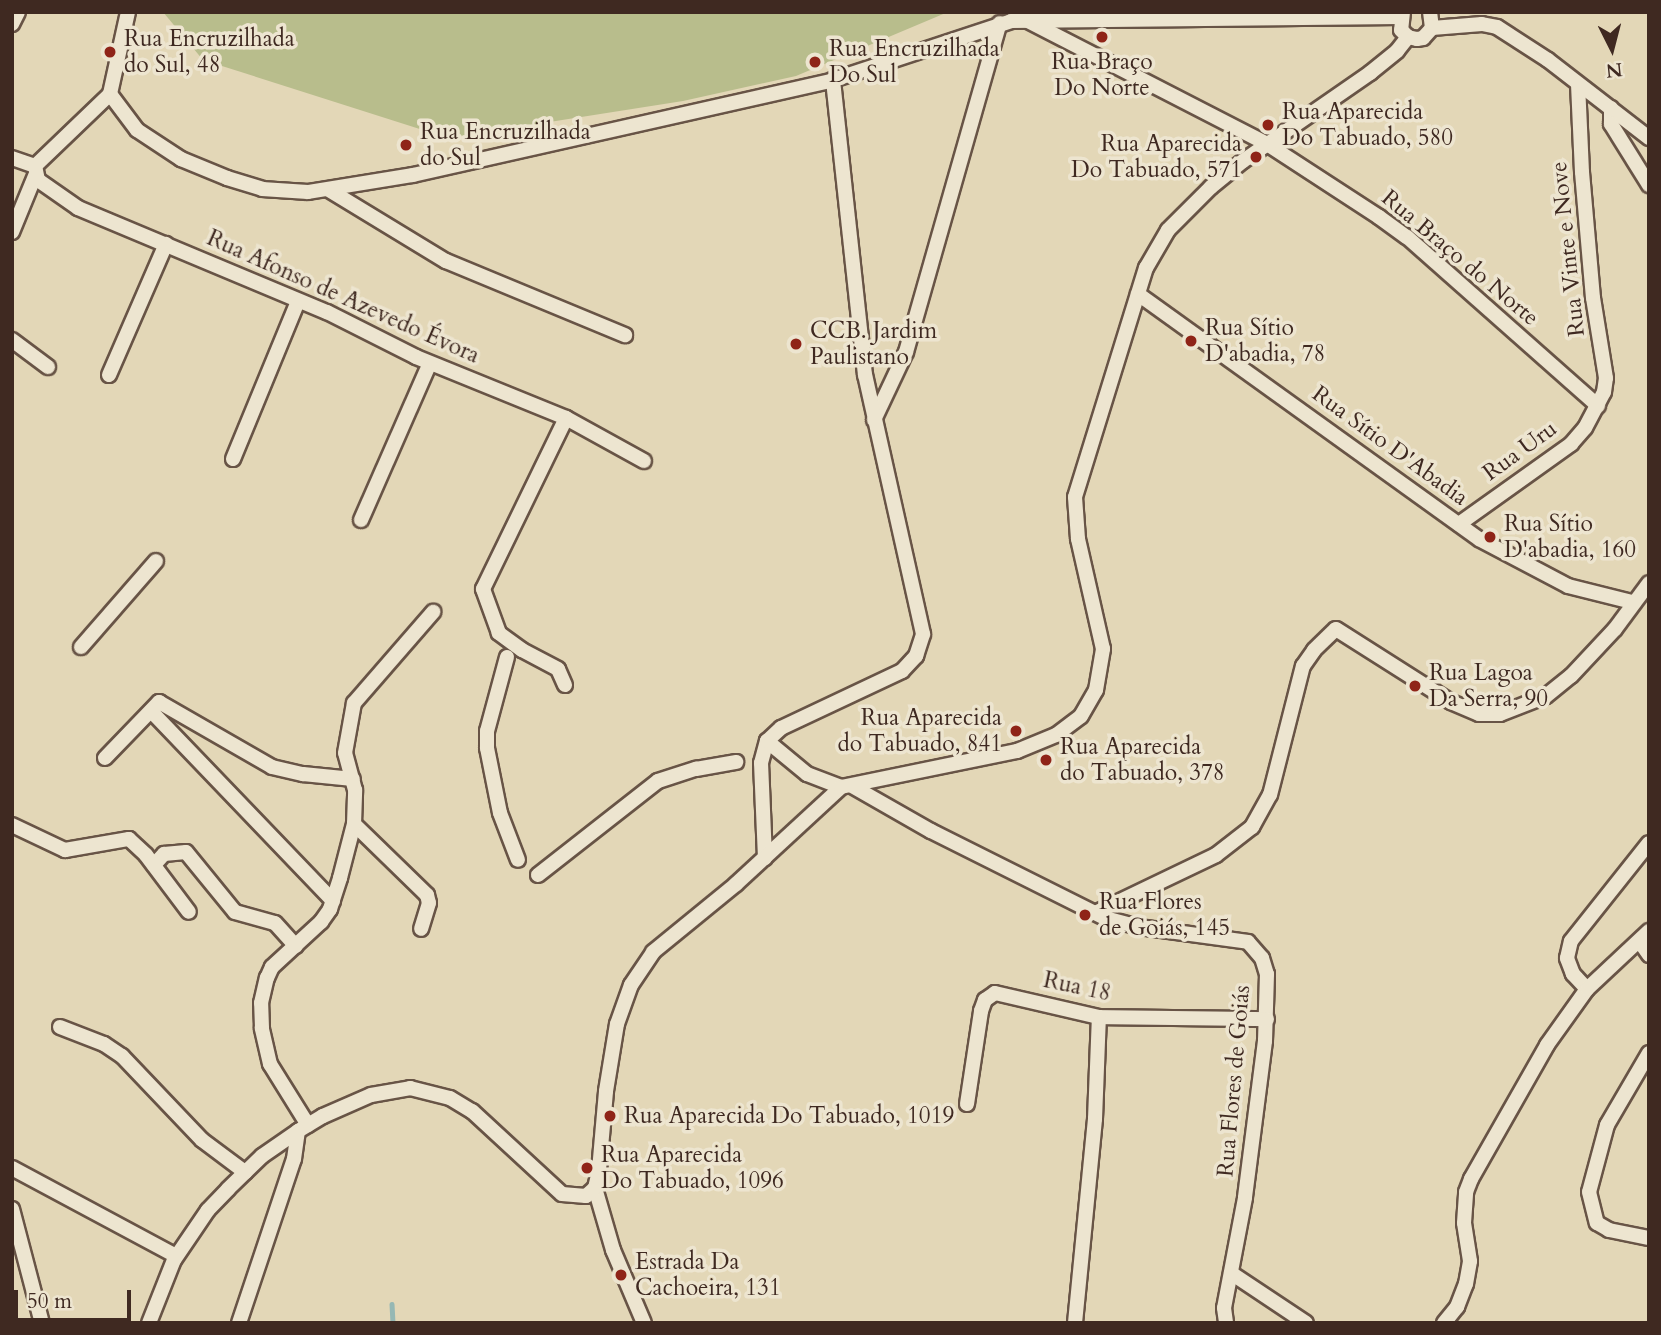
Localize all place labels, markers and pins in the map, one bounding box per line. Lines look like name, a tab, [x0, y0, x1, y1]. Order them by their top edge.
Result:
place label: Rua Encruzilhada do Sul, 48	[124, 25, 295, 79]
marker: Rua Braço Do Norte	[1094, 29, 1110, 45]
place label: Rua Encruzilhada Do Sul	[829, 35, 1000, 89]
marker: Rua Encruzilhada do Sul, 48	[102, 44, 118, 60]
place label: Rua Braço Do Norte	[1051, 48, 1153, 102]
marker: Rua Encruzilhada Do Sul	[807, 54, 823, 70]
place label: Rua Aparecida Do Tabuado, 580	[1282, 98, 1453, 152]
marker: Rua Aparecida Do Tabuado, 580	[1260, 117, 1276, 133]
place label: Rua Encruzilhada do Sul	[420, 118, 591, 172]
place label: Rua Aparecida Do Tabuado, 571	[1071, 130, 1242, 184]
marker: Rua Encruzilhada do Sul	[398, 137, 414, 153]
marker: Rua Aparecida Do Tabuado, 571	[1248, 149, 1264, 165]
place label: Rua Sítio D'abadia, 78	[1205, 314, 1325, 368]
place label: CCB. Jardim Paulistano	[810, 317, 937, 371]
marker: Rua Sítio D'abadia, 78	[1183, 333, 1199, 349]
marker: CCB. Jardim Paulistano	[788, 336, 804, 352]
place label: Rua Sítio D'abadia, 160	[1504, 510, 1636, 564]
marker: Rua Sítio D'abadia, 160	[1482, 529, 1498, 545]
place label: Rua Lagoa Da Serra, 90	[1429, 659, 1548, 713]
marker: Rua Lagoa Da Serra, 90	[1407, 678, 1423, 694]
place label: Rua Aparecida do Tabuado, 841	[837, 704, 1002, 758]
marker: Rua Aparecida do Tabuado, 841	[1008, 723, 1024, 739]
place label: Rua Aparecida do Tabuado, 378	[1060, 733, 1225, 787]
marker: Rua Aparecida do Tabuado, 378	[1038, 752, 1054, 768]
place label: Rua Flores de Goiás, 145	[1099, 888, 1230, 942]
marker: Rua Flores de Goiás, 145	[1077, 907, 1093, 923]
place label: Rua Aparecida Do Tabuado, 1019	[624, 1102, 954, 1130]
marker: Rua Aparecida Do Tabuado, 1019	[602, 1108, 618, 1124]
place label: Rua Aparecida Do Tabuado, 1096	[601, 1141, 784, 1195]
marker: Rua Aparecida Do Tabuado, 1096	[579, 1160, 595, 1176]
place label: Estrada Da Cachoeira, 131	[635, 1248, 781, 1302]
marker: Estrada Da Cachoeira, 131	[613, 1267, 629, 1283]

